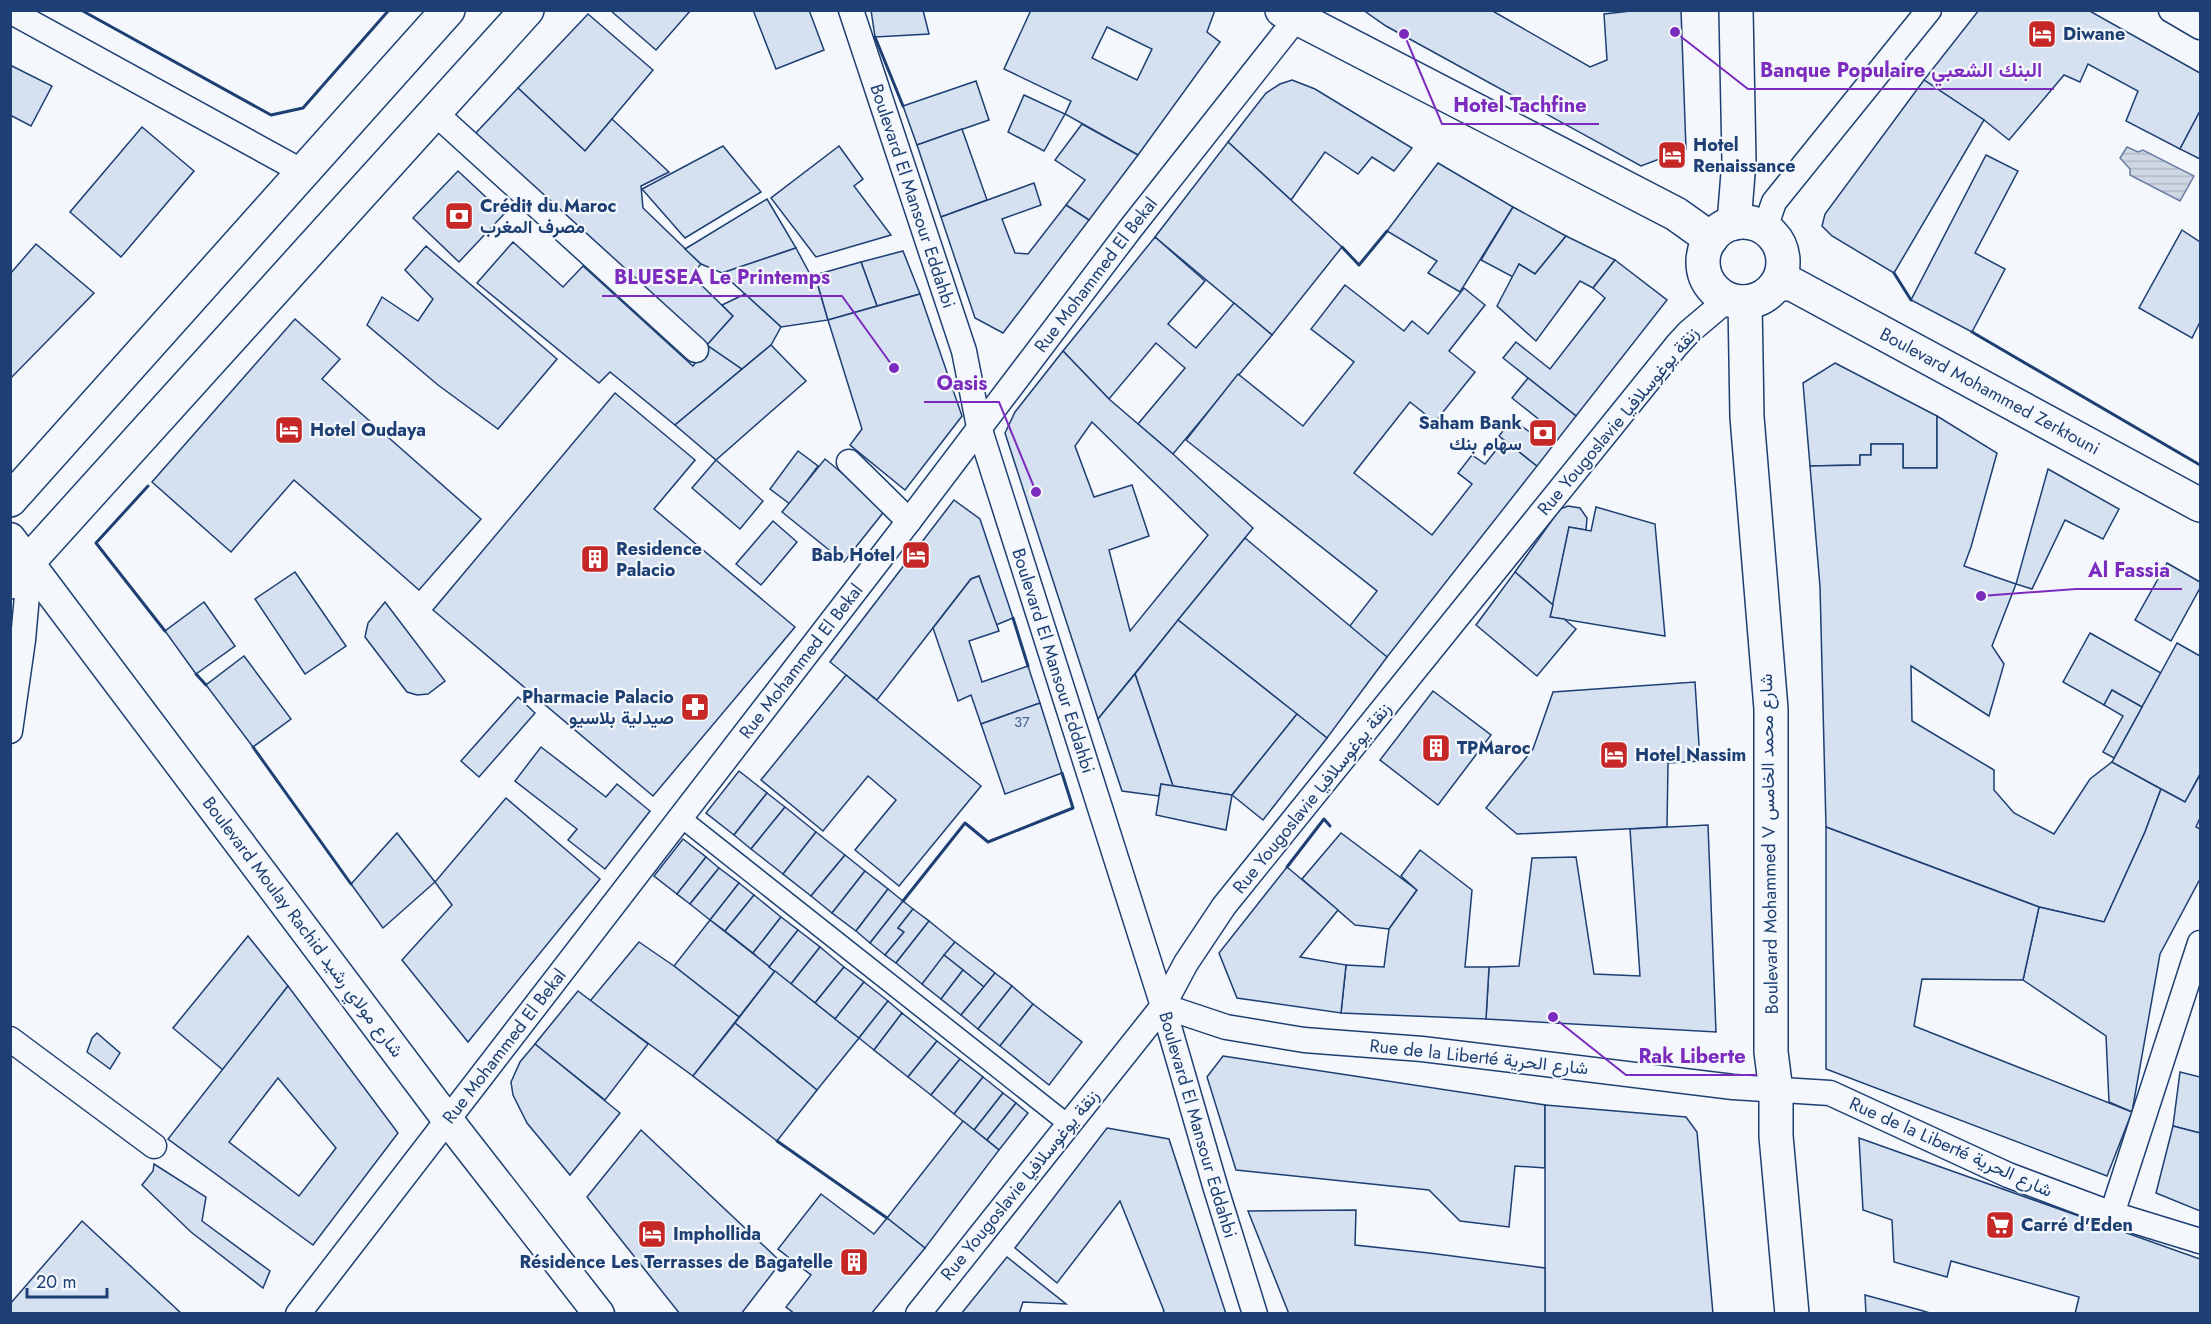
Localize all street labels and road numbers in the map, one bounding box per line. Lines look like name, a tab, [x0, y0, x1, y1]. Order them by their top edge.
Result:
street label: Boulevard El Mansour Eddahbi	[863, 81, 962, 312]
street label: Rue Mohammed El Bekal	[1028, 192, 1163, 358]
street label: Rue Yougoslavie زنقة يوغوسلافيا	[1531, 321, 1705, 521]
street label: Boulevard Mohammed Zerktouni	[1875, 321, 2105, 461]
street label: Boulevard El Mansour Eddahbi	[1005, 545, 1101, 777]
street label: Rue Mohammed El Bekal	[733, 578, 869, 744]
street label: Boulevard Mohammed V شارع محمد الخامس	[1753, 673, 1785, 1015]
street label: Rue Yougoslavie زنقة يوغوسلافيا	[1227, 697, 1397, 899]
street label: Boulevard Moulay Rachid شارع مولاي رشيد	[195, 791, 410, 1064]
street label: Rue Mohammed El Bekal	[436, 963, 572, 1129]
street label: Boulevard El Mansour Eddahbi	[1152, 1009, 1243, 1241]
street label: Rue de la Liberté شارع الحرية	[1368, 1033, 1590, 1081]
street label: Rue Yougoslavie زنقة يوغوسلافيا	[935, 1084, 1105, 1286]
street label: Rue de la Liberté شارع الحرية	[1845, 1090, 2057, 1204]

